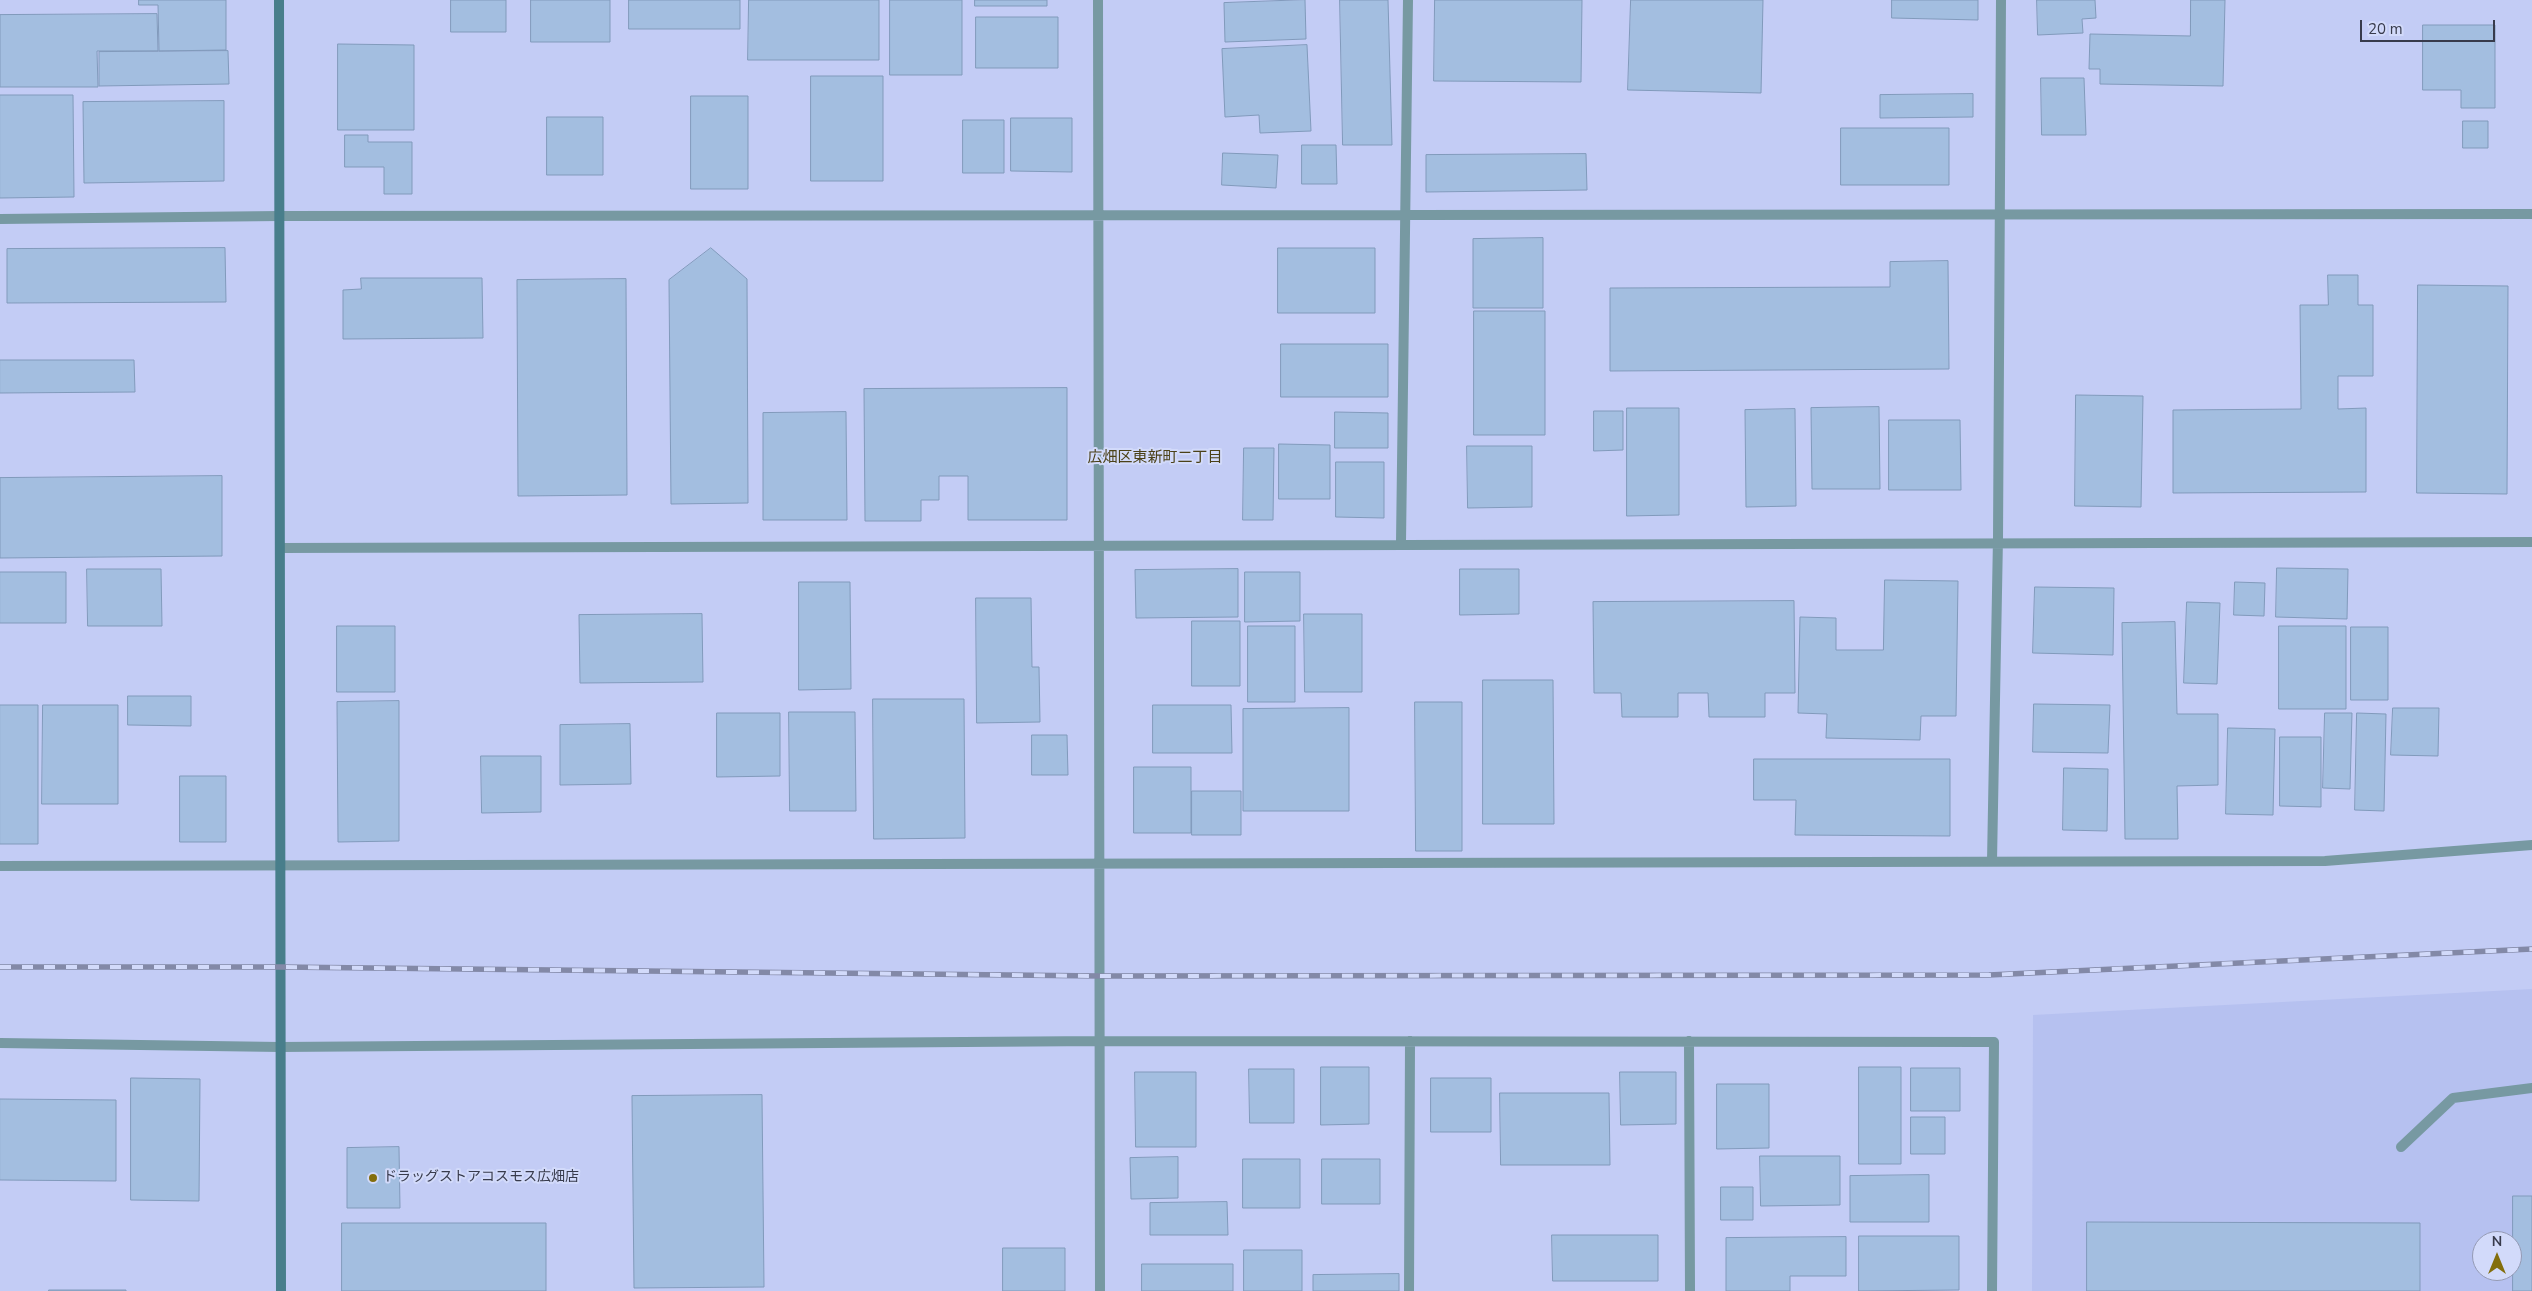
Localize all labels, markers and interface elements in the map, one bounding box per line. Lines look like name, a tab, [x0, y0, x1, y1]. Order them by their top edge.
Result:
scale bar	[2362, 10, 2497, 42]
text: 20 m	[2368, 19, 2403, 39]
district label: 広畑区東新町二丁目	[1088, 449, 1222, 467]
place label: ドラッグストアコスモス広畑店	[383, 1170, 579, 1186]
marker: ドラッグストアコスモス広畑店	[367, 1172, 379, 1184]
north arrow	[2472, 1231, 2522, 1281]
text: N	[2492, 1232, 2502, 1251]

